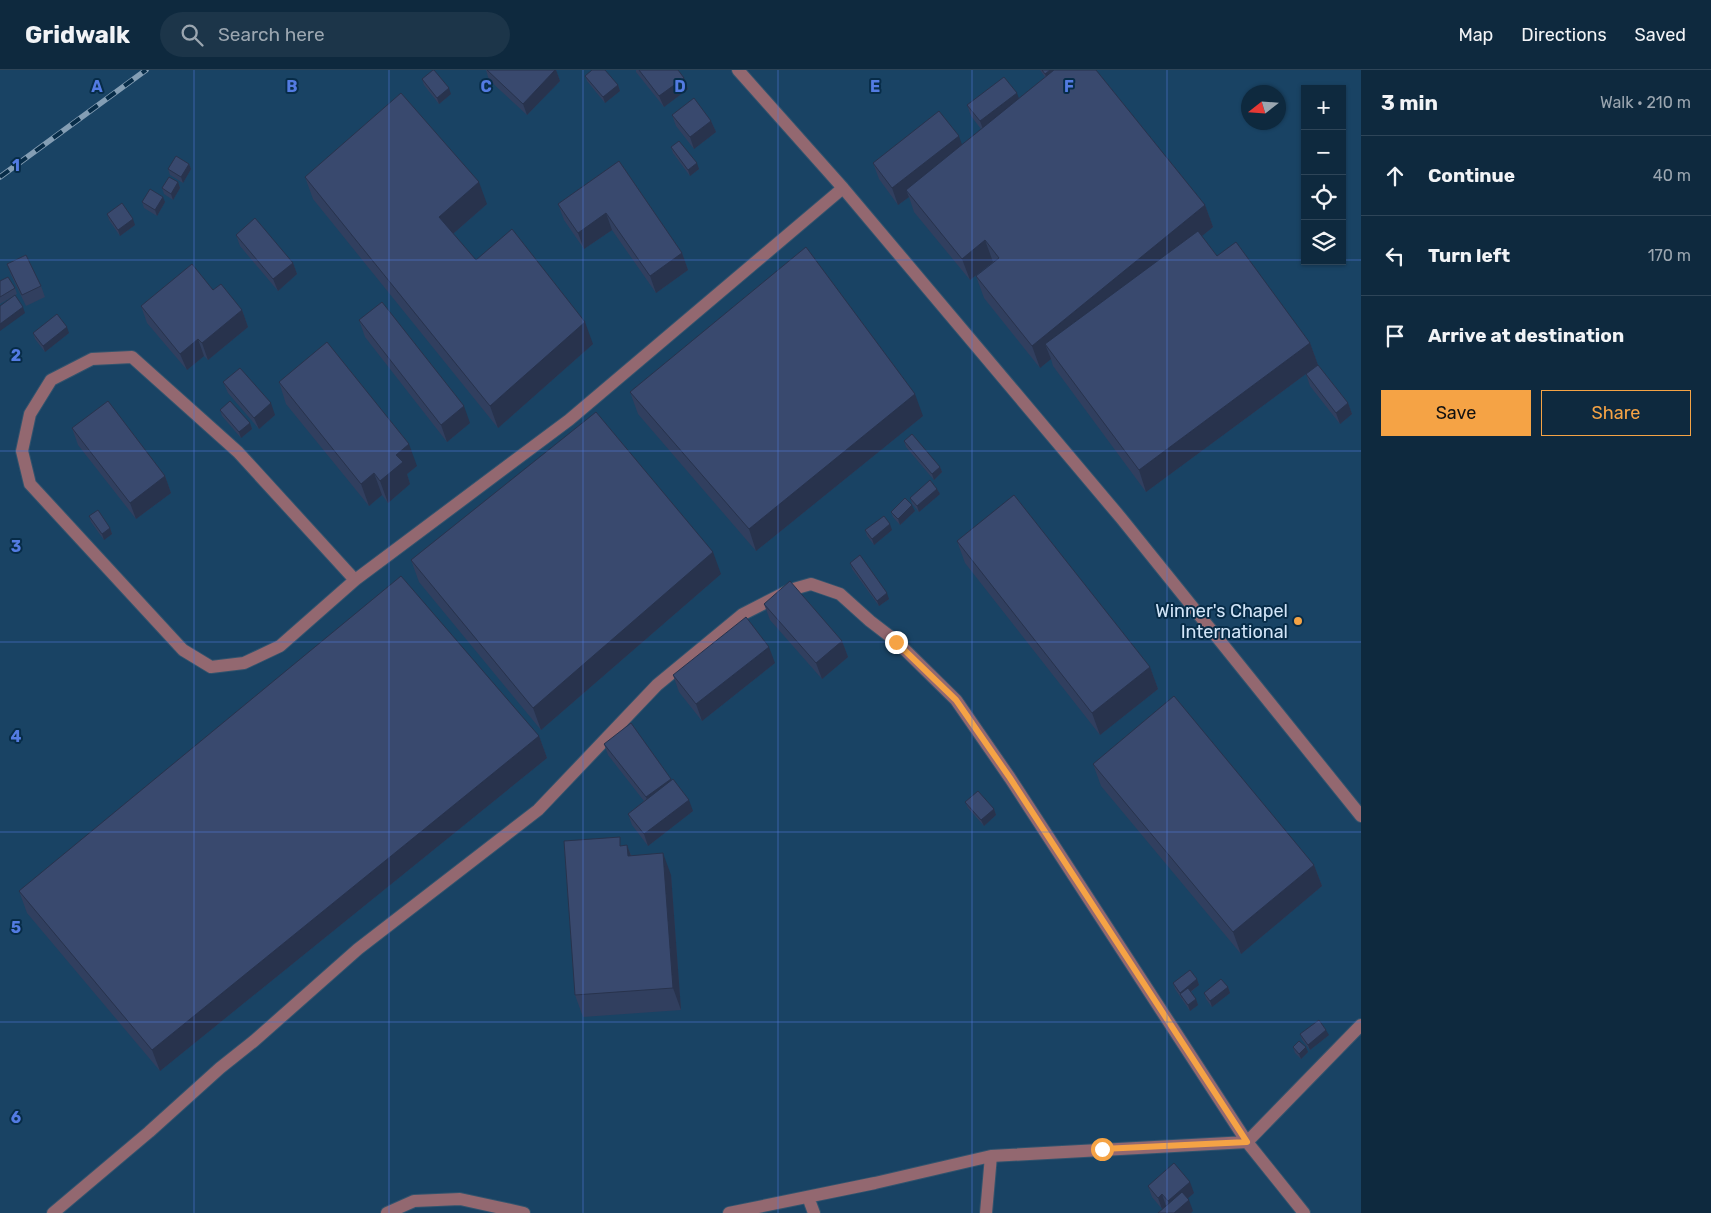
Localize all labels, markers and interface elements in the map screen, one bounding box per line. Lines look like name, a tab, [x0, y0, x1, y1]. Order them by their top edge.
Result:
search box	[160, 12, 510, 57]
text: Gridwalk	[25, 21, 130, 49]
icon: search	[178, 21, 206, 49]
text: Search here	[218, 23, 325, 46]
text: Map	[1458, 24, 1493, 46]
text: Directions	[1521, 24, 1607, 46]
text: Saved	[1635, 24, 1686, 46]
text: A	[91, 77, 103, 96]
text: B	[286, 77, 298, 96]
text: C	[480, 77, 492, 96]
text: D	[674, 77, 686, 96]
text: E	[870, 77, 880, 96]
text: F	[1064, 77, 1074, 96]
north arrow	[1241, 85, 1286, 130]
map controls	[1301, 85, 1346, 265]
button: +	[1301, 85, 1346, 130]
text: 3 min	[1381, 90, 1438, 115]
text: Walk · 210 m	[1600, 93, 1691, 112]
button: −	[1301, 130, 1346, 175]
text: 1	[12, 156, 20, 175]
icon: ahead	[1381, 162, 1409, 190]
text: Continue	[1428, 164, 1515, 187]
text: 40 m	[1653, 166, 1691, 185]
button: locate	[1301, 175, 1346, 220]
button: layers	[1301, 220, 1346, 265]
icon: left	[1381, 242, 1409, 270]
text: Turn left	[1428, 244, 1510, 267]
text: 170 m	[1648, 246, 1691, 265]
icon: arrive	[1381, 322, 1409, 350]
text: Arrive at destination	[1428, 324, 1624, 347]
text: 2	[11, 346, 21, 365]
button: Save	[1381, 390, 1531, 436]
button: Share	[1541, 390, 1691, 436]
text: 3	[11, 537, 21, 556]
place label: Winner's Chapel International	[1155, 600, 1288, 643]
marker: Winner's Chapel International	[1292, 615, 1304, 627]
route end	[885, 631, 908, 654]
text: 4	[11, 727, 22, 746]
text: 5	[11, 918, 21, 937]
text: 6	[11, 1108, 21, 1127]
route start	[1091, 1138, 1114, 1161]

